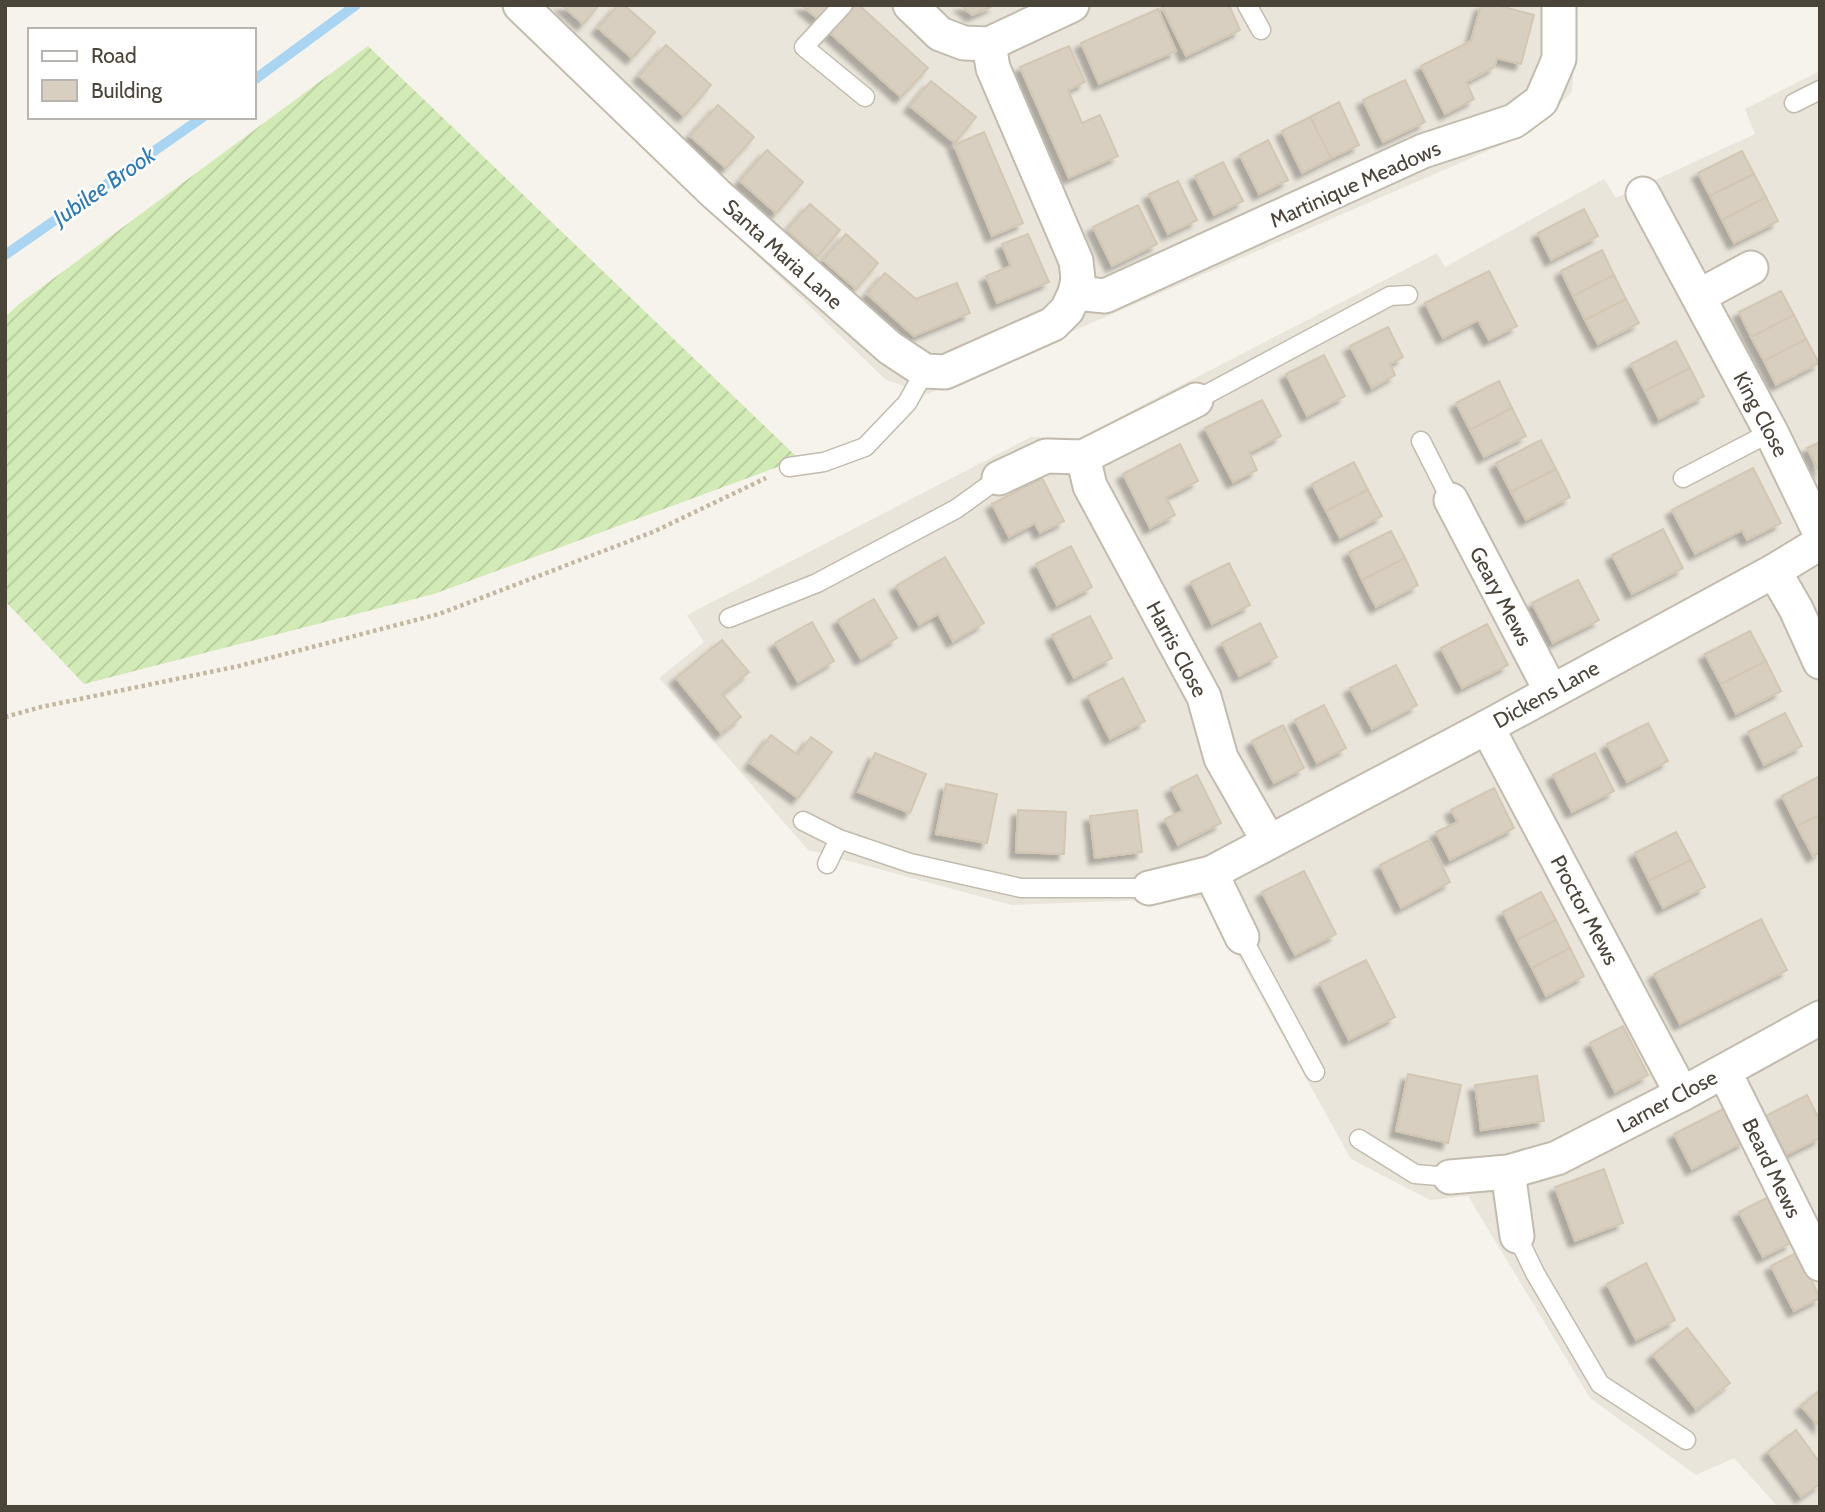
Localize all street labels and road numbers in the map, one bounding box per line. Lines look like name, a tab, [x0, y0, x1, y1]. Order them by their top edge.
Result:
street label: Martinique Meadows	[1266, 135, 1444, 233]
street label: Santa Maria Lane	[718, 194, 848, 314]
street label: King Close	[1728, 367, 1794, 461]
street label: Geary Mews	[1465, 542, 1538, 650]
street label: Harris Close	[1141, 597, 1213, 701]
street label: Dickens Lane	[1489, 655, 1603, 733]
street label: Proctor Mews	[1546, 851, 1625, 969]
street label: Larner Close	[1613, 1064, 1722, 1138]
street label: Beard Mews	[1737, 1114, 1807, 1222]

